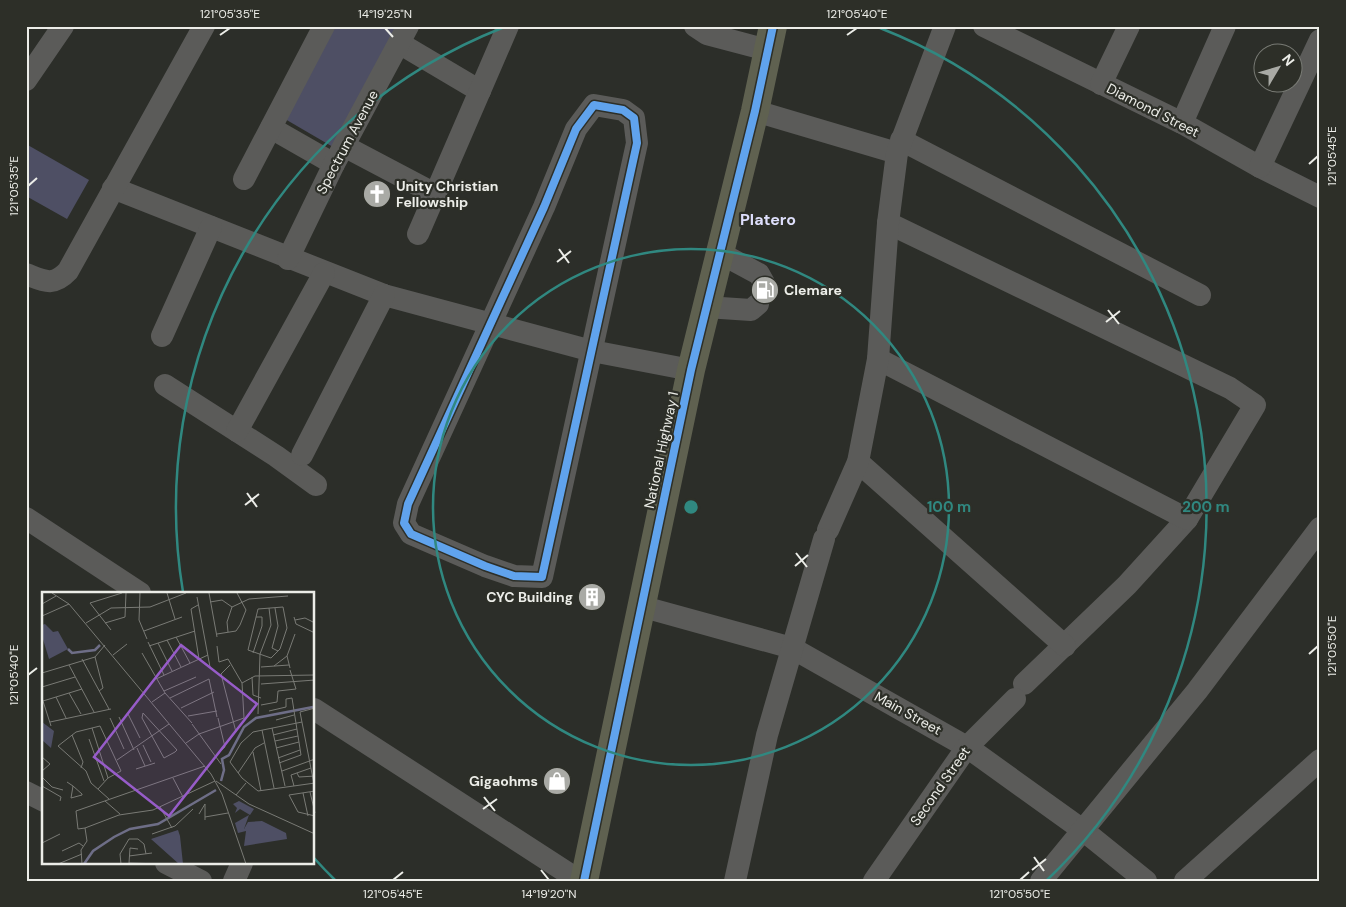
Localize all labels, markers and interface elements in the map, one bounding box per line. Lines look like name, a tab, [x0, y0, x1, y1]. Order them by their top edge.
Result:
text: 121°05'35"E	[200, 6, 260, 22]
text: 14°19'25"N	[358, 6, 412, 22]
text: 121°05'40"E	[827, 6, 888, 22]
north arrow	[1254, 42, 1304, 92]
text: N	[1278, 50, 1298, 70]
street label: Diamond Street	[1104, 79, 1202, 141]
street label: Spectrum Avenue	[312, 87, 382, 197]
text: 121°05'45"E	[1324, 126, 1340, 186]
text: 121°05'35"E	[6, 156, 22, 216]
place label: Unity Christian Fellowship	[396, 177, 498, 211]
church icon: Unity Christian Fellowship	[362, 179, 392, 209]
district label: Platero	[740, 209, 796, 230]
fuel station icon: Clemare	[750, 275, 780, 305]
place label: Clemare	[784, 281, 842, 299]
street label: National Highway 1	[640, 390, 682, 510]
text: 100 m	[927, 497, 971, 517]
text: 200 m	[1182, 497, 1230, 517]
centre of rings	[682, 498, 700, 516]
building icon: CYC Building	[577, 582, 607, 612]
place label: CYC Building	[486, 588, 573, 606]
inset map	[42, 592, 315, 864]
text: 121°05'50"E	[1324, 615, 1340, 677]
text: 121°05'40"E	[6, 644, 22, 705]
street label: Main Street	[871, 687, 945, 739]
street label: Second Street	[906, 743, 974, 829]
shop icon: Gigaohms	[542, 766, 572, 796]
place label: Gigaohms	[469, 772, 538, 790]
text: 121°05'45"E	[363, 886, 423, 902]
text: 14°19'20"N	[521, 886, 577, 902]
text: 121°05'50"E	[989, 886, 1051, 902]

